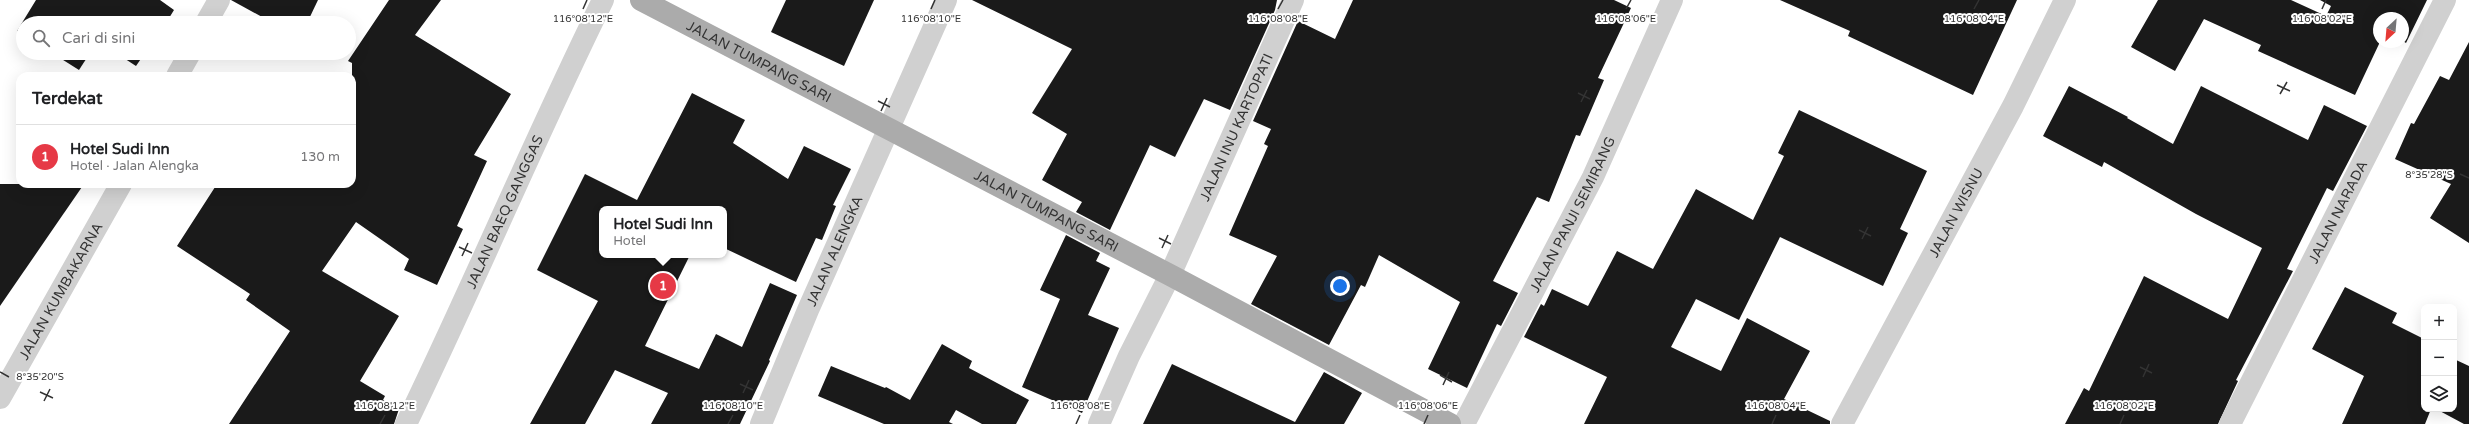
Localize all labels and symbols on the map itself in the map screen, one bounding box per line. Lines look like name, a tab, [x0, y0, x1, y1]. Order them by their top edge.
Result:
north arrow	[2373, 12, 2409, 48]
text: 116°08'12"E	[553, 13, 613, 25]
text: 116°08'10"E	[901, 13, 961, 25]
text: 116°08'08"E	[1248, 13, 1308, 25]
text: 116°08'06"E	[1596, 13, 1656, 25]
text: 116°08'04"E	[1944, 13, 2004, 25]
text: 116°08'02"E	[2292, 13, 2352, 25]
street label: JALAN TUMPANG SARI	[684, 17, 834, 106]
street label: JALAN INU KARTOPATI	[1196, 51, 1276, 204]
street label: JALAN BAEQ GANGGAS	[462, 132, 547, 291]
street label: JALAN PANJI SEMIRANG	[1526, 134, 1618, 295]
street label: JALAN NARADA	[2304, 157, 2371, 266]
street label: JALAN WISNU	[1925, 165, 1987, 260]
street label: JALAN TUMPANG SARI	[971, 166, 1122, 255]
text: 8°35'28"S	[2405, 169, 2453, 181]
street label: JALAN ALENGKA	[802, 193, 866, 309]
street label: JALAN KUMBAKARNA	[15, 219, 106, 363]
pin: 1	[650, 271, 676, 301]
your location	[1330, 276, 1350, 296]
text: 8°35'20"S	[16, 371, 64, 383]
text: 116°08'12"E	[355, 400, 415, 412]
text: 116°08'10"E	[703, 400, 763, 412]
text: 116°08'08"E	[1050, 400, 1110, 412]
text: 116°08'06"E	[1398, 400, 1458, 412]
text: 116°08'04"E	[1746, 400, 1806, 412]
text: 116°08'02"E	[2094, 400, 2154, 412]

